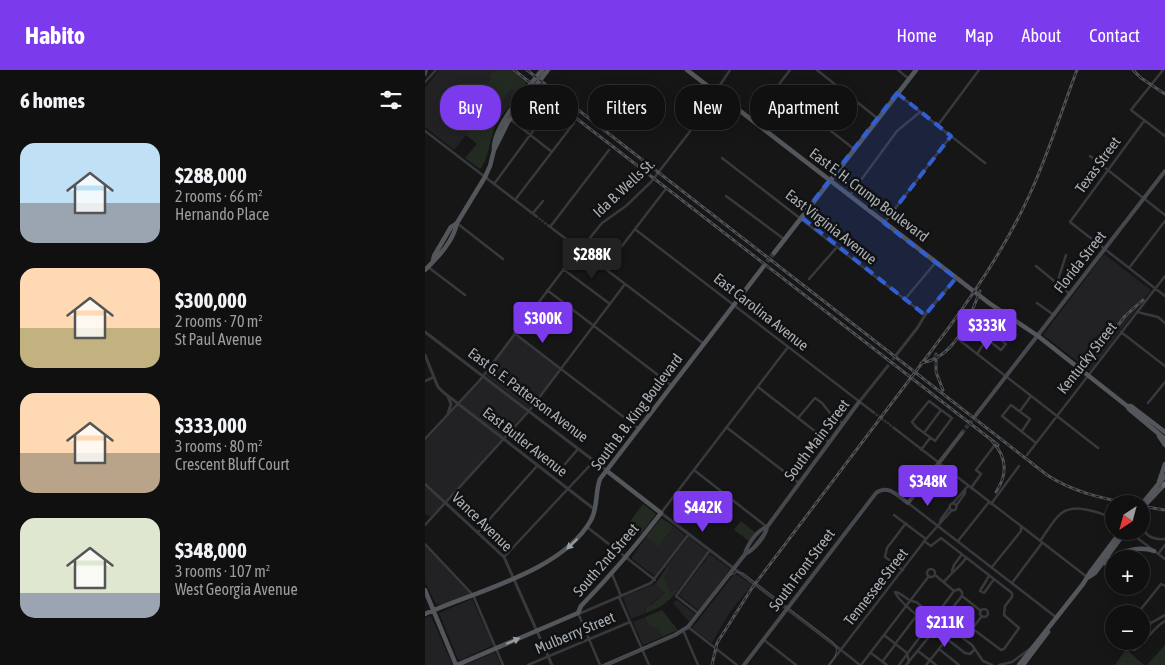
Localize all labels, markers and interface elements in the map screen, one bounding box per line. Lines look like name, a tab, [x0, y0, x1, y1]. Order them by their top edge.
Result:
text: Habito	[25, 22, 85, 49]
text: Home	[897, 25, 937, 46]
text: Map	[965, 25, 994, 46]
text: About	[1022, 25, 1061, 46]
text: Contact	[1089, 25, 1140, 46]
chip: Buy	[440, 85, 501, 130]
chip: Rent	[511, 85, 578, 130]
chip: Filters	[588, 85, 665, 130]
chip: New	[675, 85, 740, 130]
chip: Apartment	[750, 85, 857, 130]
icon: filters	[377, 86, 405, 114]
text: 6 homes	[20, 88, 85, 112]
street label: Texas Street	[1071, 133, 1124, 196]
street label: East E. H. Crump Boulevard	[807, 144, 932, 245]
street label: Ida B. Wells St.	[589, 155, 658, 220]
icon: home	[60, 163, 120, 223]
text: $288,000	[175, 163, 247, 187]
street label: East Virginia Avenue	[782, 186, 880, 268]
text: 2 rooms · 66 m²	[175, 187, 263, 205]
text: Hernando Place	[175, 205, 269, 223]
street label: Florida Street	[1050, 227, 1109, 296]
pin: $288K	[557, 238, 627, 280]
text: $288K	[573, 245, 611, 263]
street label: East Carolina Avenue	[711, 269, 812, 354]
icon: home	[60, 288, 120, 348]
text: $300,000	[175, 288, 247, 312]
pin: $300K	[508, 302, 578, 344]
pin: $333K	[952, 308, 1022, 351]
text: $300K	[524, 309, 562, 327]
text: 2 rooms · 70 m²	[175, 312, 263, 330]
text: $333K	[968, 316, 1006, 334]
street label: Kentucky Street	[1053, 319, 1120, 397]
text: St Paul Avenue	[175, 330, 262, 348]
street label: East G. E. Patterson Avenue	[465, 344, 592, 445]
street label: South B. B. King Boulevard	[587, 350, 686, 473]
street label: South Main Street	[781, 396, 853, 484]
street label: East Butler Avenue	[480, 403, 571, 480]
icon: home	[60, 413, 120, 473]
text: $333,000	[175, 413, 247, 437]
text: 3 rooms · 80 m²	[175, 437, 263, 455]
text: Crescent Bluff Court	[175, 455, 290, 473]
pin: $348K	[893, 464, 963, 507]
text: $348K	[909, 472, 947, 490]
street label: Vance Avenue	[449, 489, 516, 555]
pin: $442K	[668, 490, 738, 533]
north arrow	[1105, 495, 1150, 540]
map controls	[1105, 495, 1150, 650]
text: $442K	[684, 498, 722, 516]
street label: South 2nd Street	[569, 520, 642, 599]
street label: South Front Street	[765, 525, 838, 614]
icon: home	[60, 538, 120, 598]
text: $348,000	[175, 538, 247, 562]
one-way arrow	[566, 538, 578, 550]
street label: Tennessee Street	[840, 545, 911, 629]
button: +	[1105, 550, 1150, 595]
text: 3 rooms · 107 m²	[175, 562, 270, 580]
text: West Georgia Avenue	[175, 580, 298, 598]
button: −	[1105, 605, 1150, 650]
pin: $211K	[910, 606, 980, 648]
street label: Mulberry Street	[532, 608, 617, 657]
text: $211K	[926, 613, 964, 631]
one-way arrow	[506, 636, 520, 644]

